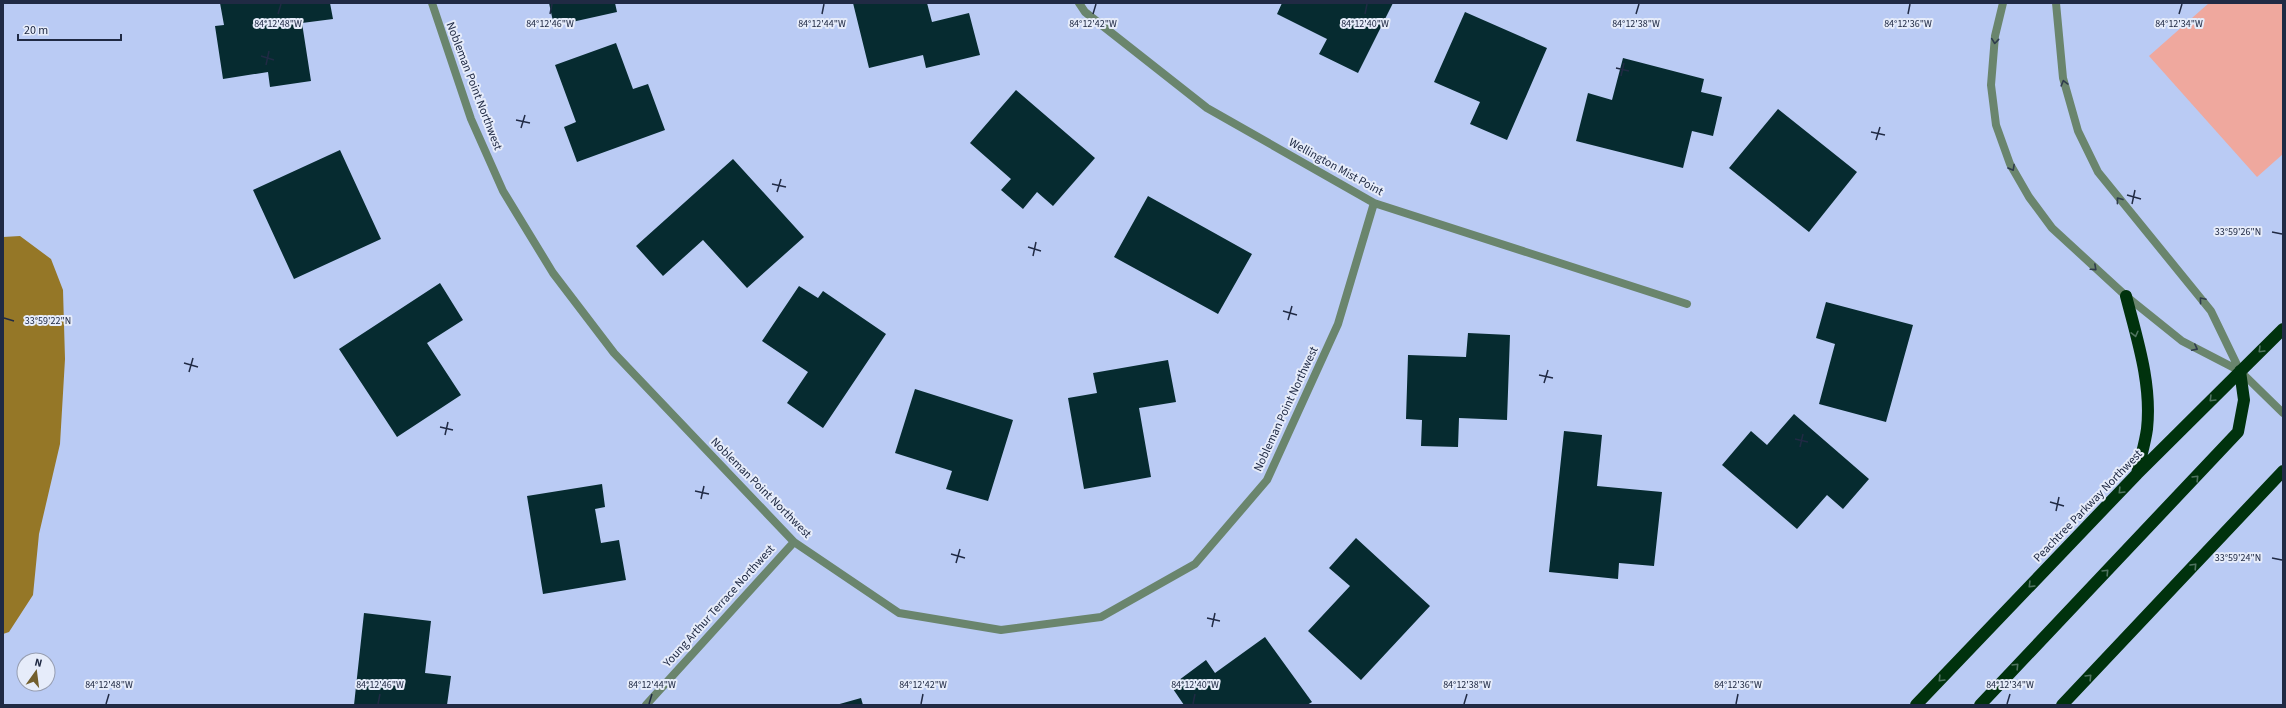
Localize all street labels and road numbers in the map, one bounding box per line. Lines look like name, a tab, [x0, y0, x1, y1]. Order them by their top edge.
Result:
street label: Nobleman Point Northwest	[442, 19, 506, 153]
street label: Wellington Mist Point	[1286, 134, 1386, 200]
street label: Nobleman Point Northwest	[1250, 344, 1322, 474]
street label: Nobleman Point Northwest	[707, 434, 815, 542]
street label: Peachtree Parkway Northwest	[2030, 446, 2146, 566]
street label: Young Arthur Terrace Northwest	[659, 541, 779, 672]

